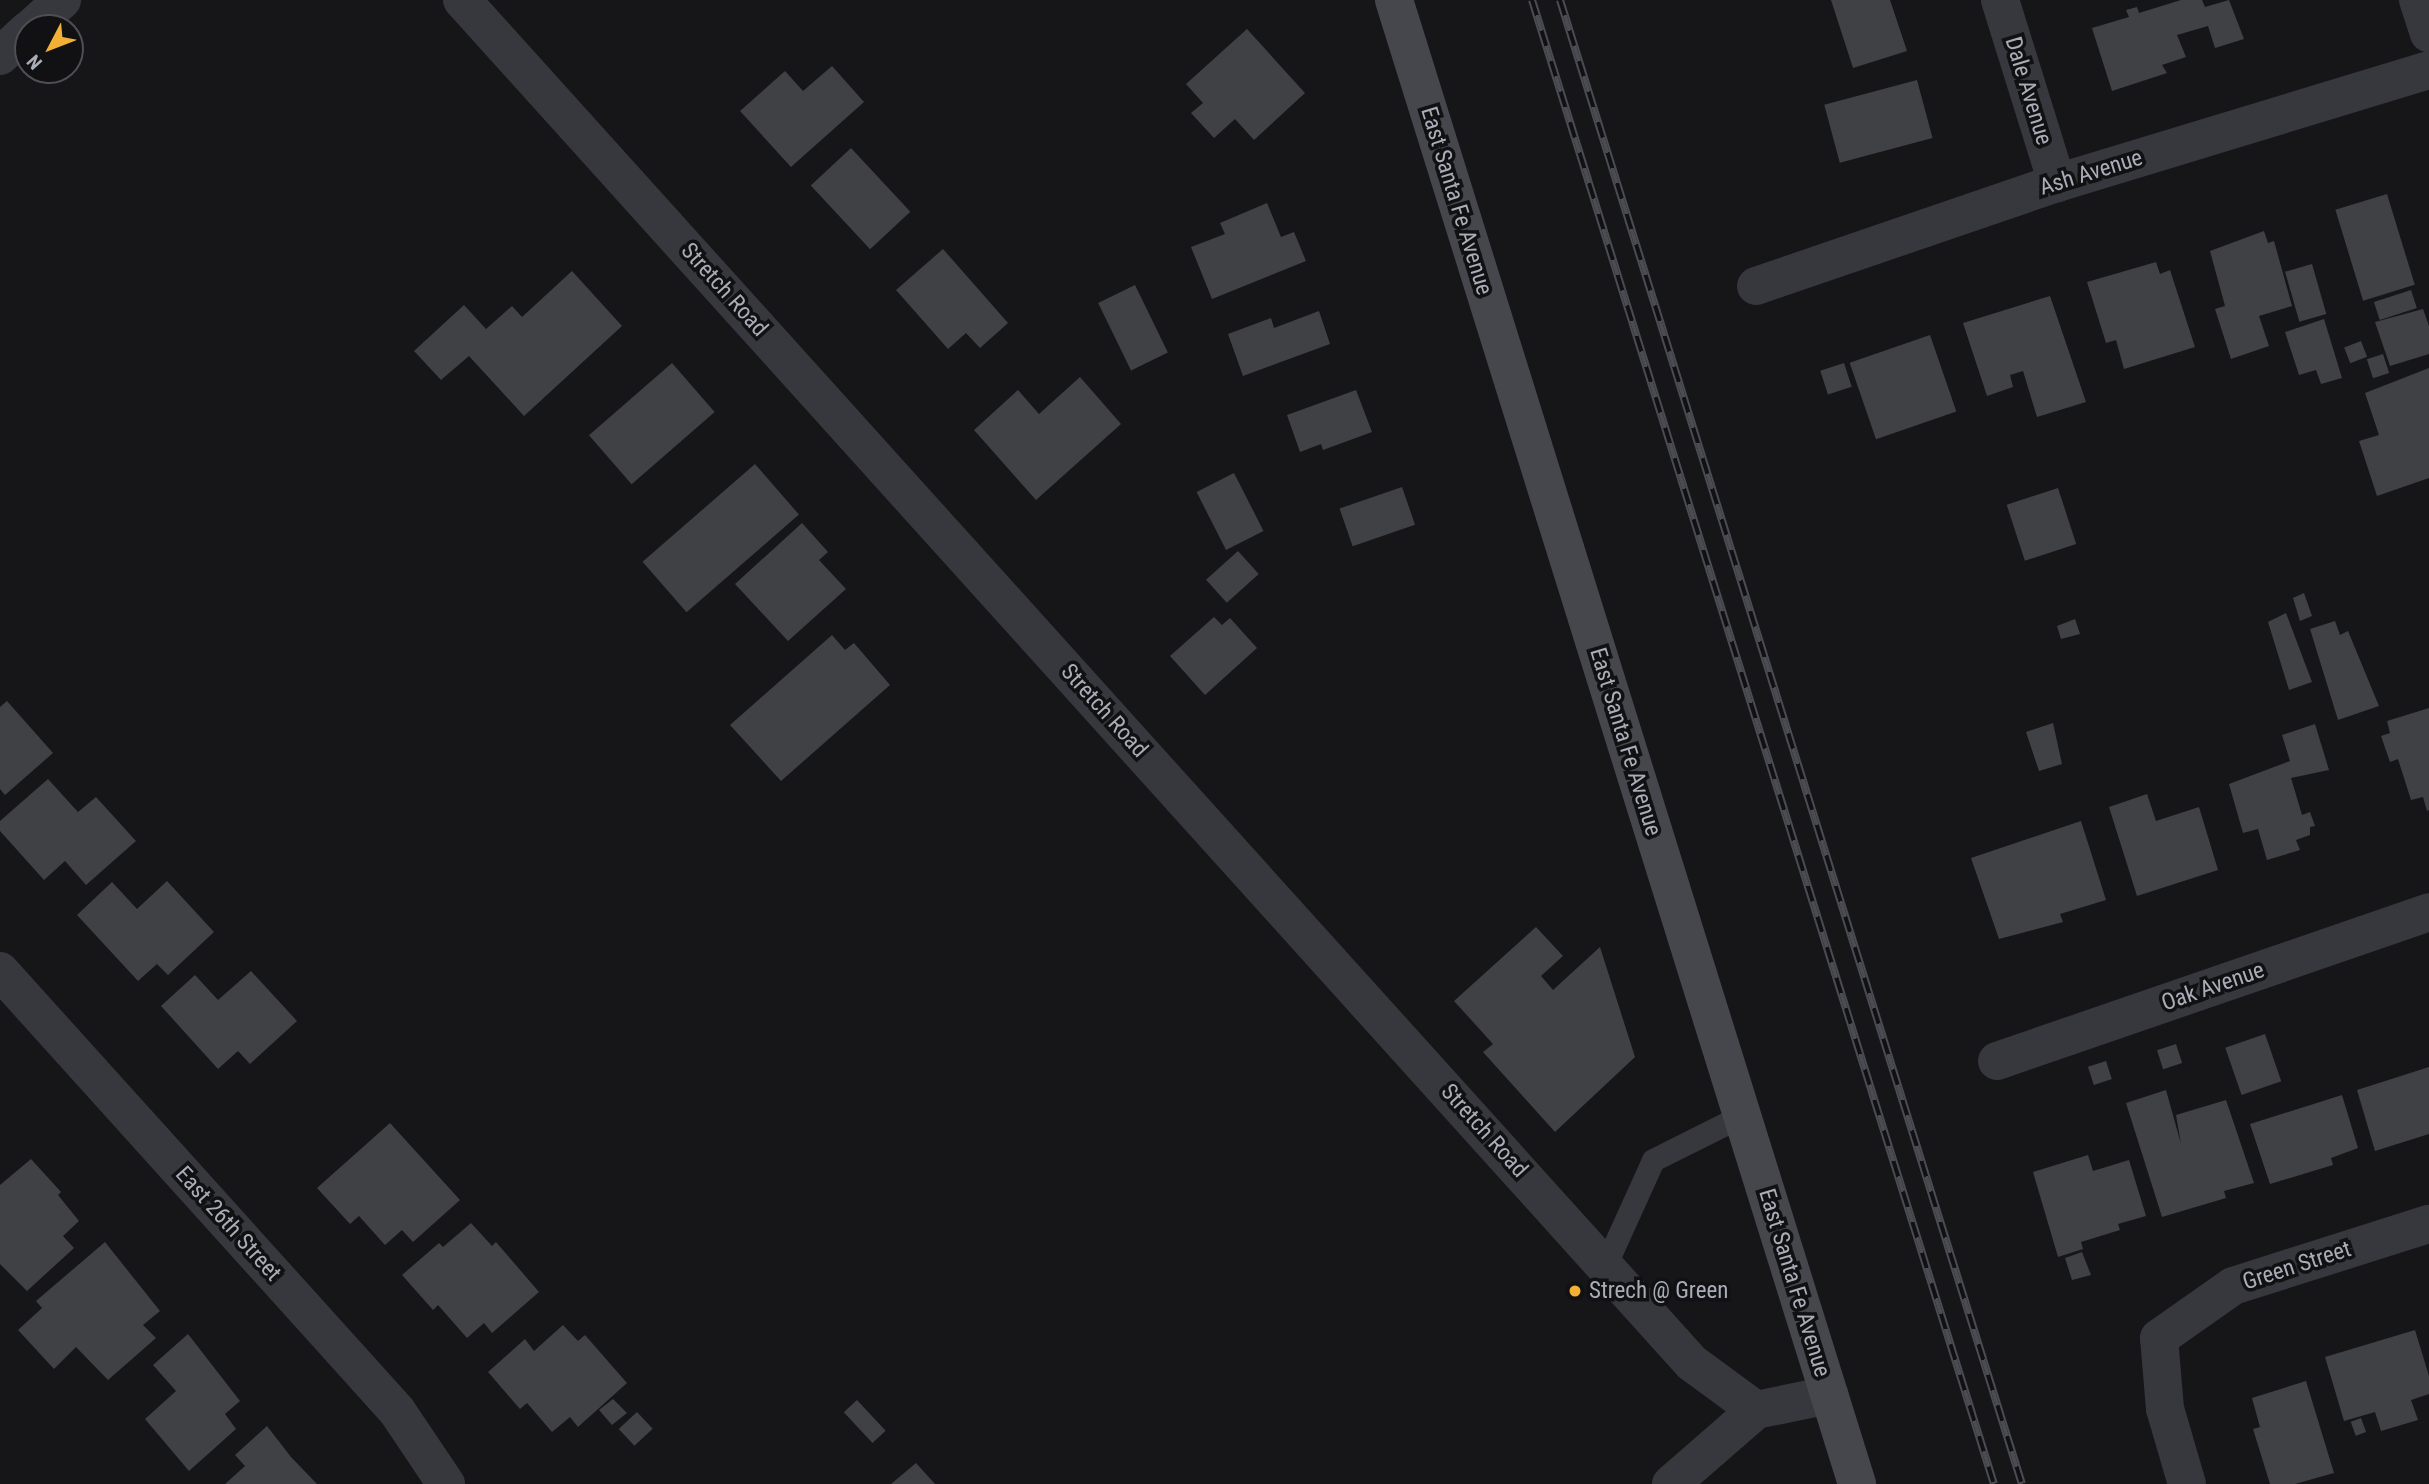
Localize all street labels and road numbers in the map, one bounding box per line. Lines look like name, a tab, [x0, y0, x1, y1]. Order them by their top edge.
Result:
street label: Dale Avenue	[1998, 34, 2058, 148]
street label: East Santa Fe Avenue	[1414, 104, 1498, 298]
street label: Ash Avenue	[2036, 144, 2146, 202]
street label: Stretch Road	[675, 238, 773, 342]
street label: East Santa Fe Avenue	[1583, 645, 1667, 839]
street label: Stretch Road	[1055, 659, 1153, 763]
street label: Oak Avenue	[2158, 957, 2268, 1017]
street label: Stretch Road	[1435, 1079, 1533, 1183]
street label: East 26th Street	[169, 1161, 287, 1287]
street label: East Santa Fe Avenue	[1752, 1186, 1836, 1380]
street label: Green Street	[2239, 1236, 2355, 1296]

